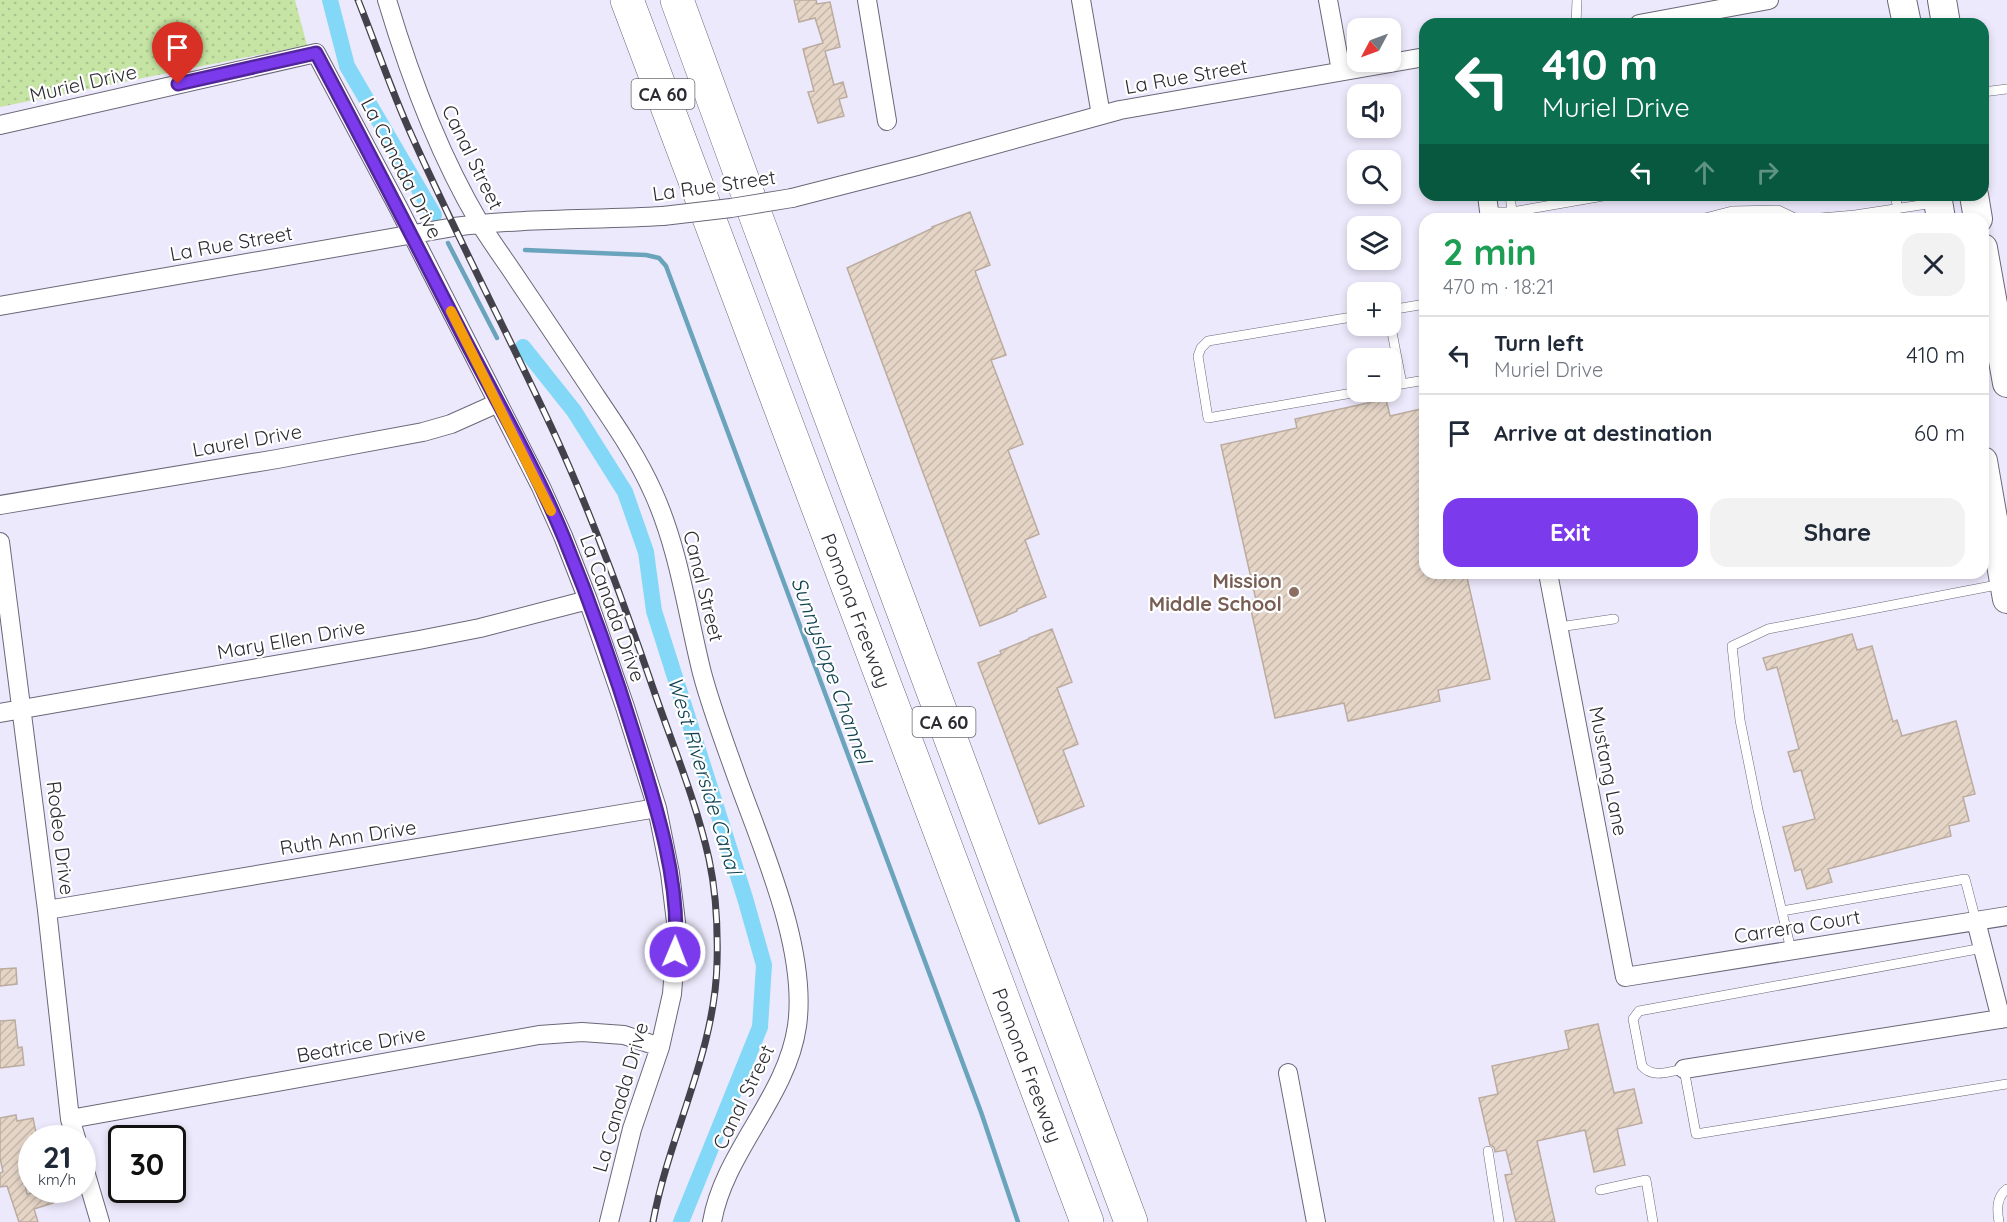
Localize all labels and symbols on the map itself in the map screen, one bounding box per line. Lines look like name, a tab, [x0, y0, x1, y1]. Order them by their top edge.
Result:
north arrow	[1347, 18, 1401, 72]
pin	[152, 22, 203, 84]
street label: La Rue Street	[1123, 53, 1250, 99]
street label: Muriel Drive	[27, 59, 139, 107]
road number: CA 60	[632, 79, 694, 109]
street label: La Canada Drive	[356, 93, 448, 243]
street label: Canal Street	[437, 100, 509, 214]
street label: La Rue Street	[651, 164, 777, 206]
street label: La Rue Street	[168, 220, 295, 266]
street label: Laurel Drive	[190, 418, 304, 462]
street label: Canal Street	[678, 528, 730, 644]
street label: Pomona Freeway	[816, 530, 897, 691]
street label: La Canada Drive	[575, 531, 651, 685]
place label: Mission Middle School	[1149, 568, 1282, 616]
water label: Sunnyslope Channel	[786, 573, 879, 769]
marker: Mission Middle School	[1287, 585, 1301, 599]
street label: Mary Ellen Drive	[215, 614, 367, 664]
water label: West Riverside Canal	[663, 673, 748, 879]
street label: Mustang Lane	[1584, 704, 1634, 838]
road number: CA 60	[912, 707, 976, 737]
street label: Rodeo Drive	[42, 780, 80, 896]
street label: Ruth Ann Drive	[278, 814, 418, 860]
street label: Carrera Court	[1732, 904, 1862, 948]
position arrow	[643, 920, 707, 984]
street label: Pomona Freeway	[988, 984, 1068, 1146]
street label: La Canada Drive	[587, 1019, 653, 1175]
street label: Beatrice Drive	[295, 1020, 427, 1068]
street label: Canal Street	[707, 1040, 779, 1154]
speed limit sign: 30	[108, 1125, 186, 1203]

